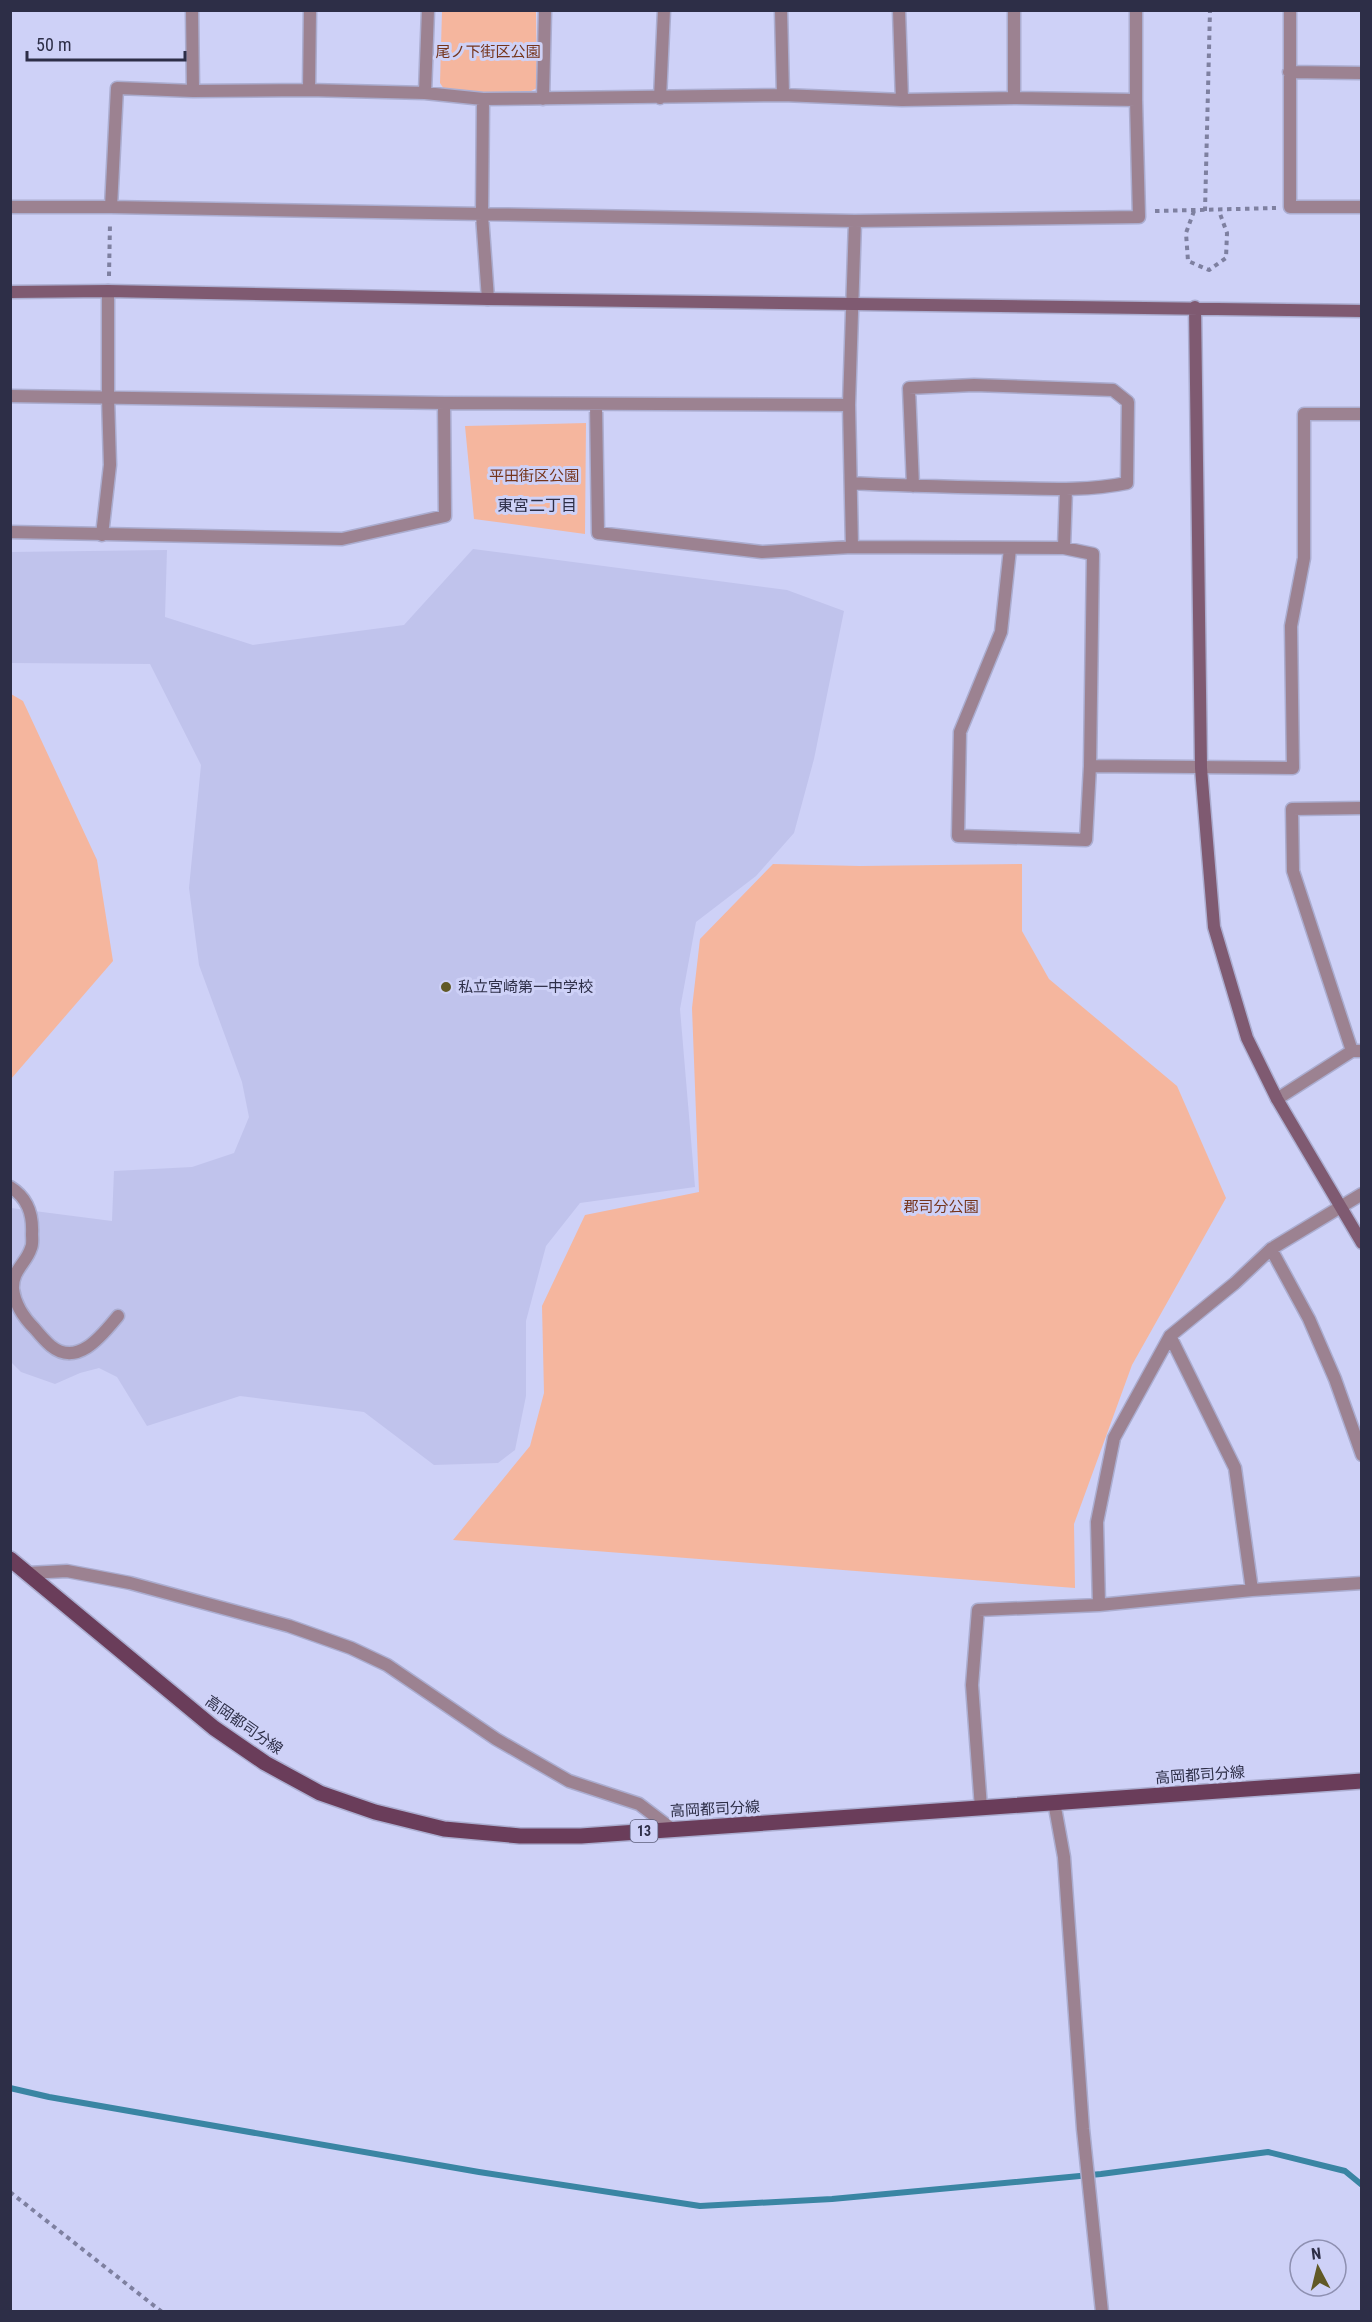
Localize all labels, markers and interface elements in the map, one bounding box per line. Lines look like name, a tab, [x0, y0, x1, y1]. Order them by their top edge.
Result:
scale bar	[27, 24, 184, 62]
text: 50 m	[36, 34, 71, 55]
park label: 尾ノ下街区公園	[435, 43, 541, 61]
park label: 平田街区公園	[489, 467, 579, 485]
district label: 東宮二丁目	[497, 496, 577, 515]
place label: 私立宮崎第一中学校	[458, 978, 593, 996]
marker: 私立宮崎第一中学校	[439, 980, 453, 994]
park label: 郡司分公園	[903, 1198, 979, 1216]
street label: 高岡都司分線	[202, 1692, 286, 1758]
street label: 高岡都司分線	[1154, 1763, 1246, 1787]
street label: 高岡都司分線	[670, 1798, 760, 1820]
road number: 13	[630, 1820, 658, 1842]
north arrow	[1288, 2238, 1348, 2298]
text: N	[1310, 2244, 1322, 2264]

